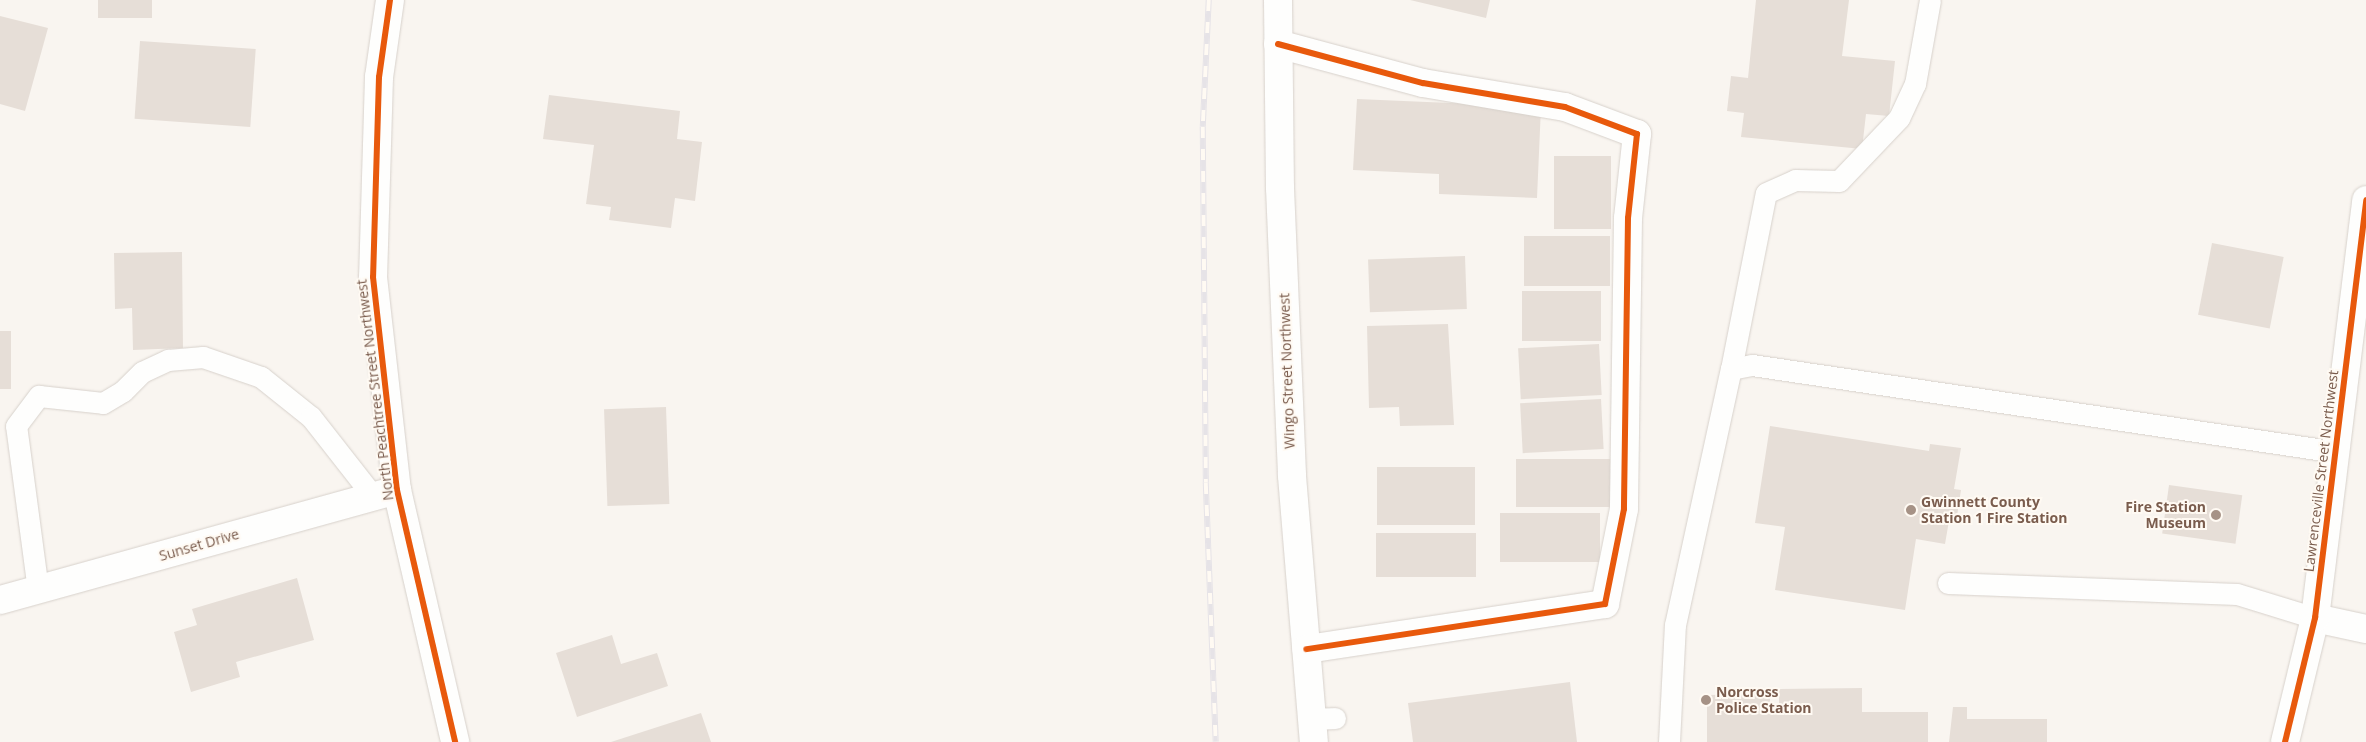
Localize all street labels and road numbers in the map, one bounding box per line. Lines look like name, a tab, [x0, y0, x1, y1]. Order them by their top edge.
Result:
street label: North Peachtree Street Northwest	[353, 278, 397, 502]
street label: Wingo Street Northwest	[1276, 293, 1298, 449]
street label: Lawrenceville Street Northwest	[2300, 369, 2342, 573]
street label: Sunset Drive	[157, 526, 241, 564]

